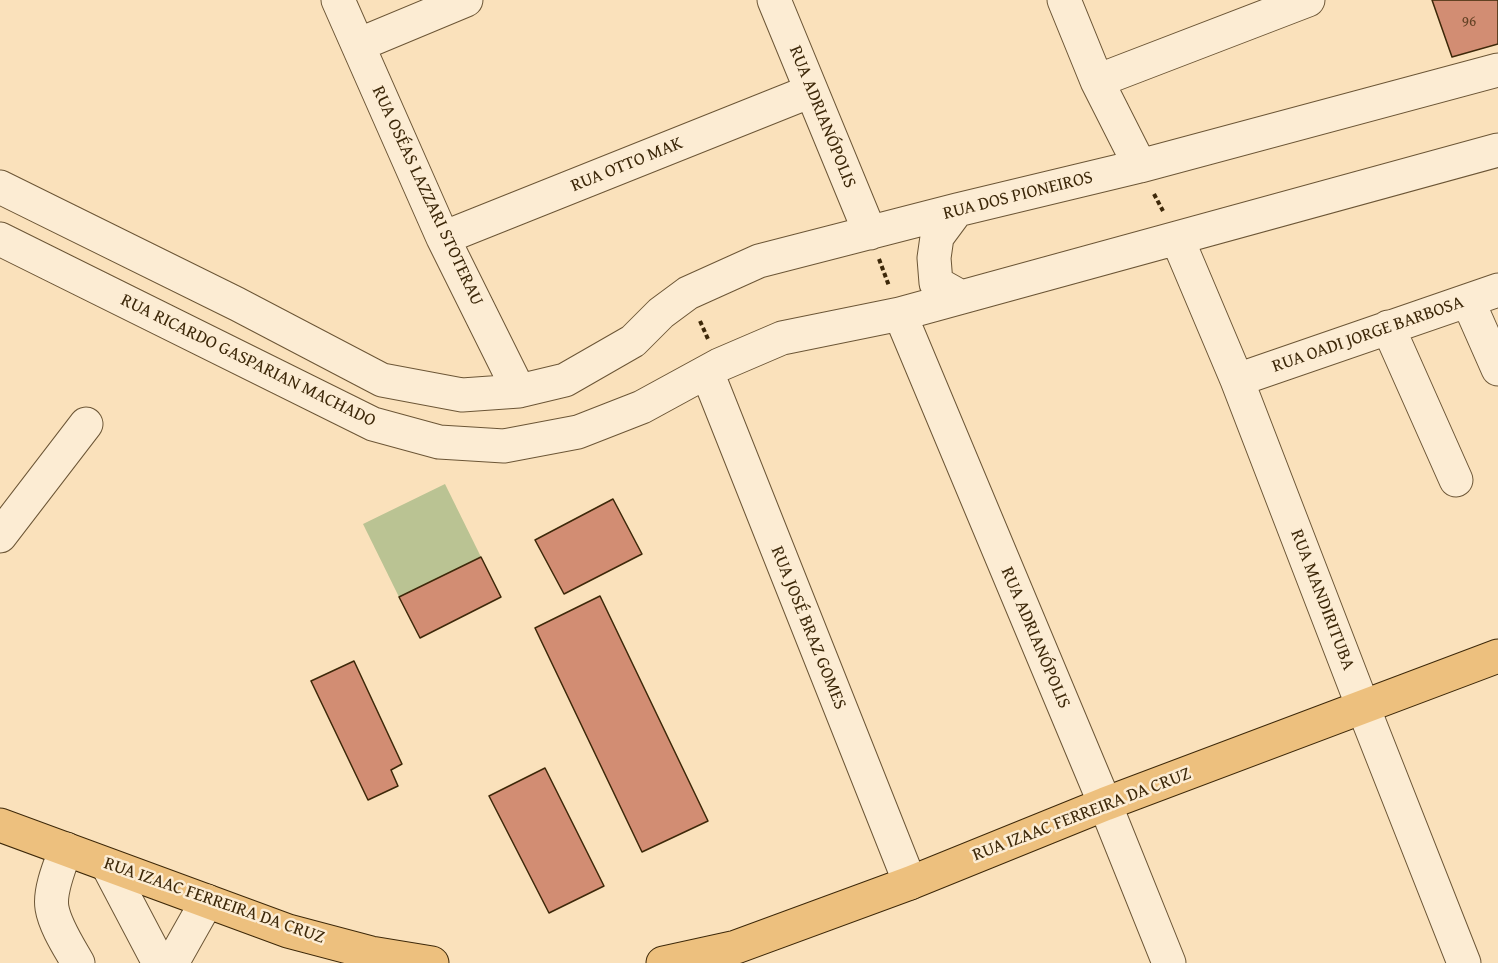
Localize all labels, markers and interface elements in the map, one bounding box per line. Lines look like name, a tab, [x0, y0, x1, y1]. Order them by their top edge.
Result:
house number: 96	[1462, 13, 1476, 31]
street label: RUA ADRIANÓPOLIS	[784, 43, 860, 191]
street label: RUA OSÉAS LAZZARI STOTERAU	[367, 83, 487, 309]
street label: RUA OTTO MAK	[568, 133, 686, 197]
street label: RUA DOS PIONEIROS	[941, 167, 1095, 225]
street label: RUA RICARDO GASPARIAN MACHADO	[117, 290, 379, 432]
street label: RUA OADI JORGE BARBOSA	[1269, 292, 1467, 378]
street label: RUA MANDIRITUBA	[1285, 527, 1359, 673]
street label: RUA JOSÉ BRAZ GOMES	[765, 543, 851, 713]
street label: RUA ADRIANÓPOLIS	[996, 564, 1074, 712]
street label: RUA IZAAC FERREIRA DA CRUZ	[970, 763, 1194, 867]
street label: RUA IZAAC FERREIRA DA CRUZ	[101, 853, 327, 949]

